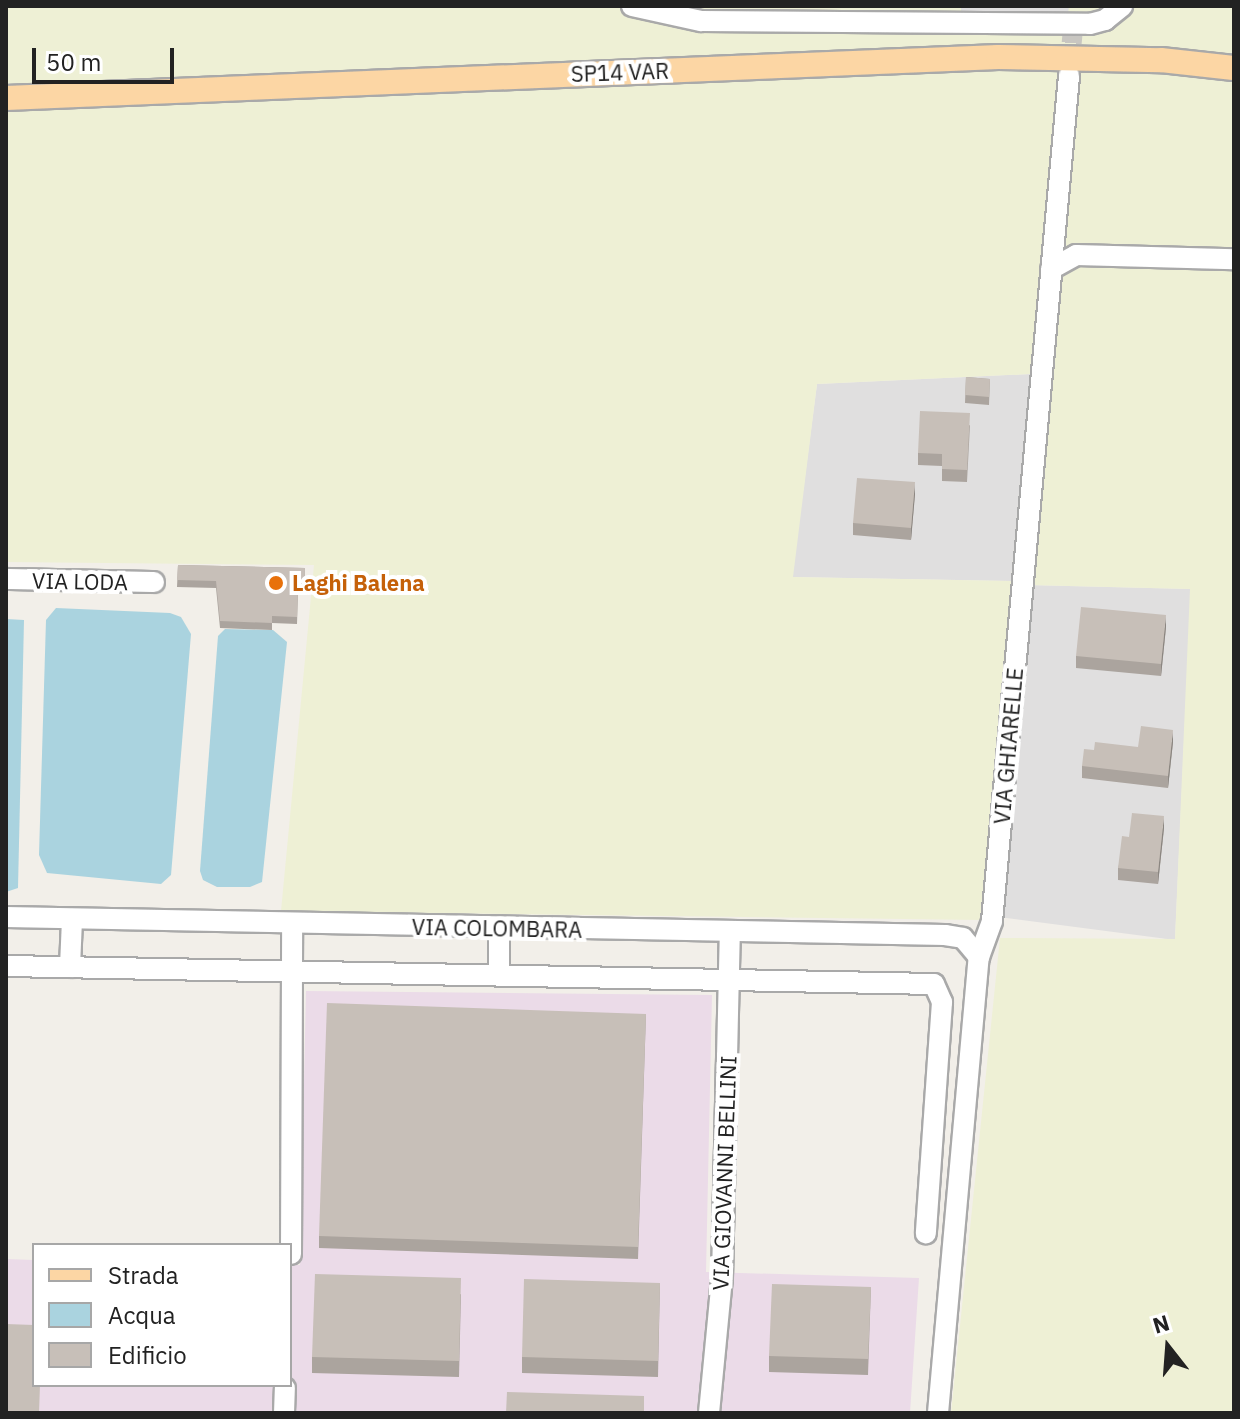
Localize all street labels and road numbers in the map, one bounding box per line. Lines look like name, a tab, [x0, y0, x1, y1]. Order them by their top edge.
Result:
street label: SP14 VAR	[570, 57, 670, 87]
street label: VIA LODA	[32, 567, 128, 595]
street label: VIA GHIARELLE	[988, 667, 1028, 825]
street label: VIA COLOMBARA	[411, 913, 583, 943]
street label: VIA GIOVANNI BELLINI	[707, 1055, 741, 1291]

